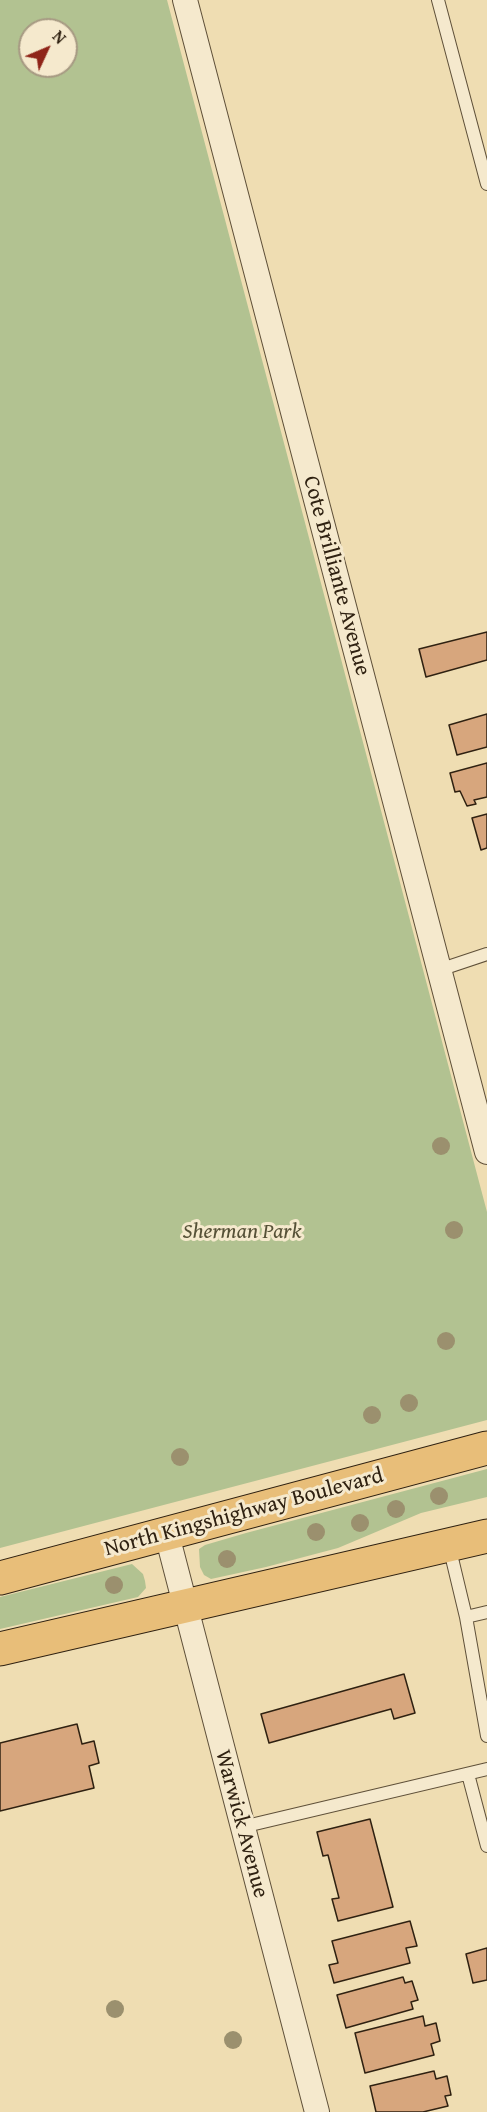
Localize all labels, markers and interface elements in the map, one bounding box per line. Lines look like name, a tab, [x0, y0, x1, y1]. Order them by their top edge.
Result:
north arrow	[18, 18, 78, 78]
text: N	[47, 25, 72, 49]
street label: Cote Brilliante Avenue	[297, 473, 375, 679]
park label: Sherman Park	[183, 1219, 301, 1245]
street label: North Kingshighway Boulevard	[102, 1463, 386, 1563]
street label: Warwick Avenue	[209, 1747, 273, 1901]

